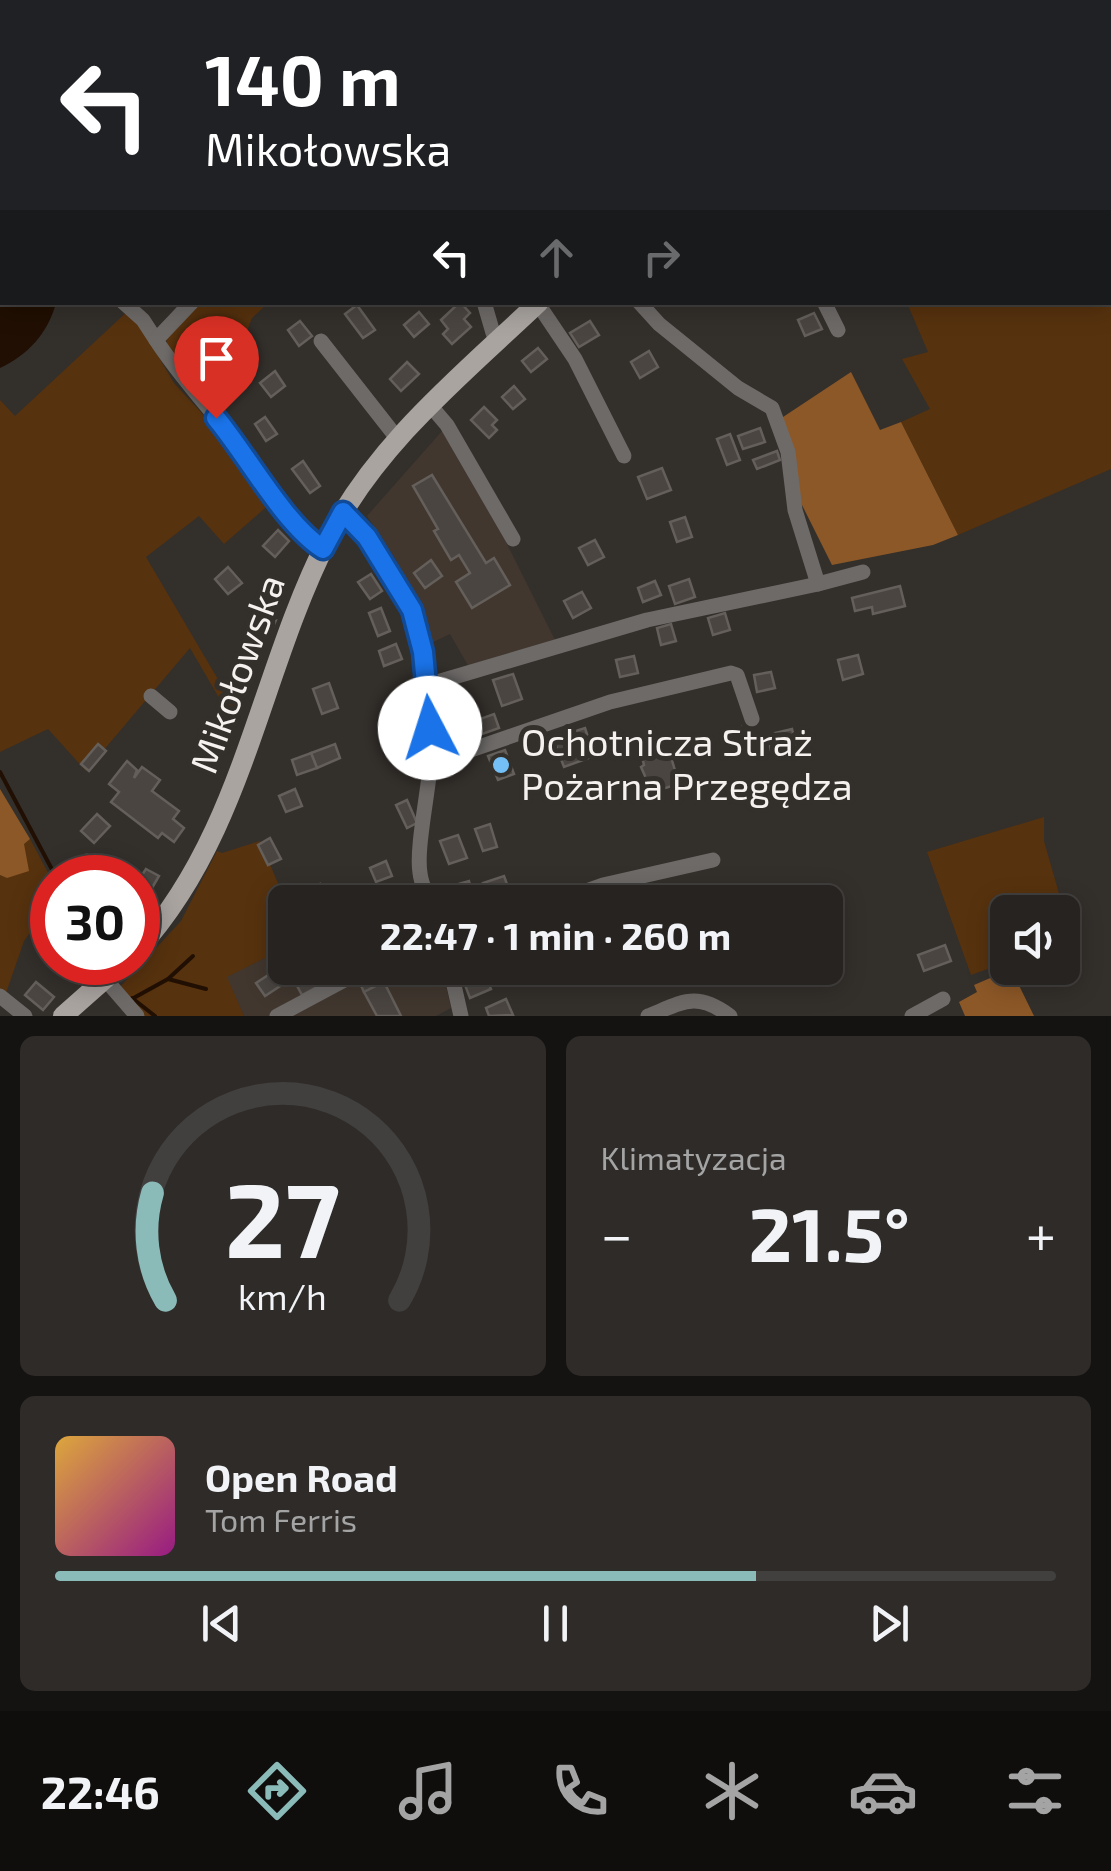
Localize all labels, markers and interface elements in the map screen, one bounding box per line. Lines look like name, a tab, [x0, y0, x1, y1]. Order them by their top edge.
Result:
text: 140 m	[205, 36, 401, 120]
icon: left	[40, 40, 170, 170]
text: Mikołowska	[205, 121, 451, 175]
icon: left	[424, 230, 479, 285]
icon: ahead	[529, 230, 584, 285]
icon: right	[634, 230, 689, 285]
pin	[174, 316, 259, 419]
icon: arrive	[189, 331, 244, 386]
street label: Mikołowska	[179, 568, 293, 779]
position arrow	[378, 676, 482, 780]
place label: Ochotnicza Straż Pożarna Przegędza	[521, 718, 853, 808]
marker: Ochotnicza Straż Pożarna Przegędza	[490, 754, 512, 776]
speed limit sign: 30	[30, 855, 160, 985]
map controls	[990, 895, 1080, 985]
button: sound	[990, 895, 1080, 985]
text: 22:47 · 1 min · 260 m	[380, 912, 731, 958]
text: Klimatyzacja	[601, 1138, 787, 1176]
text: 27	[225, 1154, 340, 1279]
text: 21.5°	[748, 1187, 910, 1277]
text: −	[601, 1200, 633, 1266]
text: +	[1026, 1200, 1056, 1266]
text: km/h	[238, 1274, 327, 1317]
text: Open Road	[205, 1454, 398, 1500]
text: Tom Ferris	[205, 1500, 357, 1538]
icon: previous	[194, 1596, 249, 1651]
icon: pause	[528, 1596, 583, 1651]
icon: next	[862, 1596, 917, 1651]
icon: directions	[242, 1756, 312, 1826]
icon: music	[393, 1756, 463, 1826]
icon: phone	[545, 1756, 615, 1826]
icon: climate	[697, 1756, 767, 1826]
icon: car	[848, 1756, 918, 1826]
icon: filters	[1000, 1756, 1070, 1826]
text: 22:46	[41, 1764, 160, 1818]

